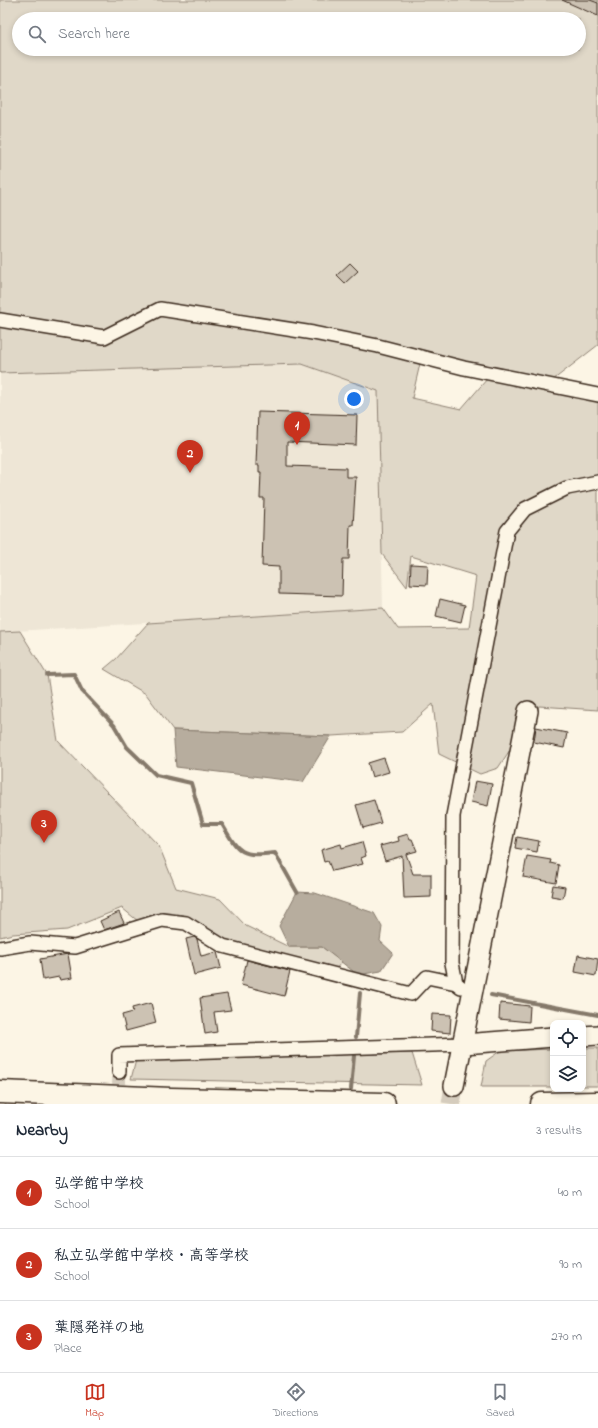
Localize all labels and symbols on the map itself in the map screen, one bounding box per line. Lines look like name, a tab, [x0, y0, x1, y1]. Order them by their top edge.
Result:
your location	[344, 389, 364, 409]
pin: 1	[284, 412, 310, 445]
pin: 2	[177, 440, 203, 473]
pin: 3	[31, 810, 57, 843]

